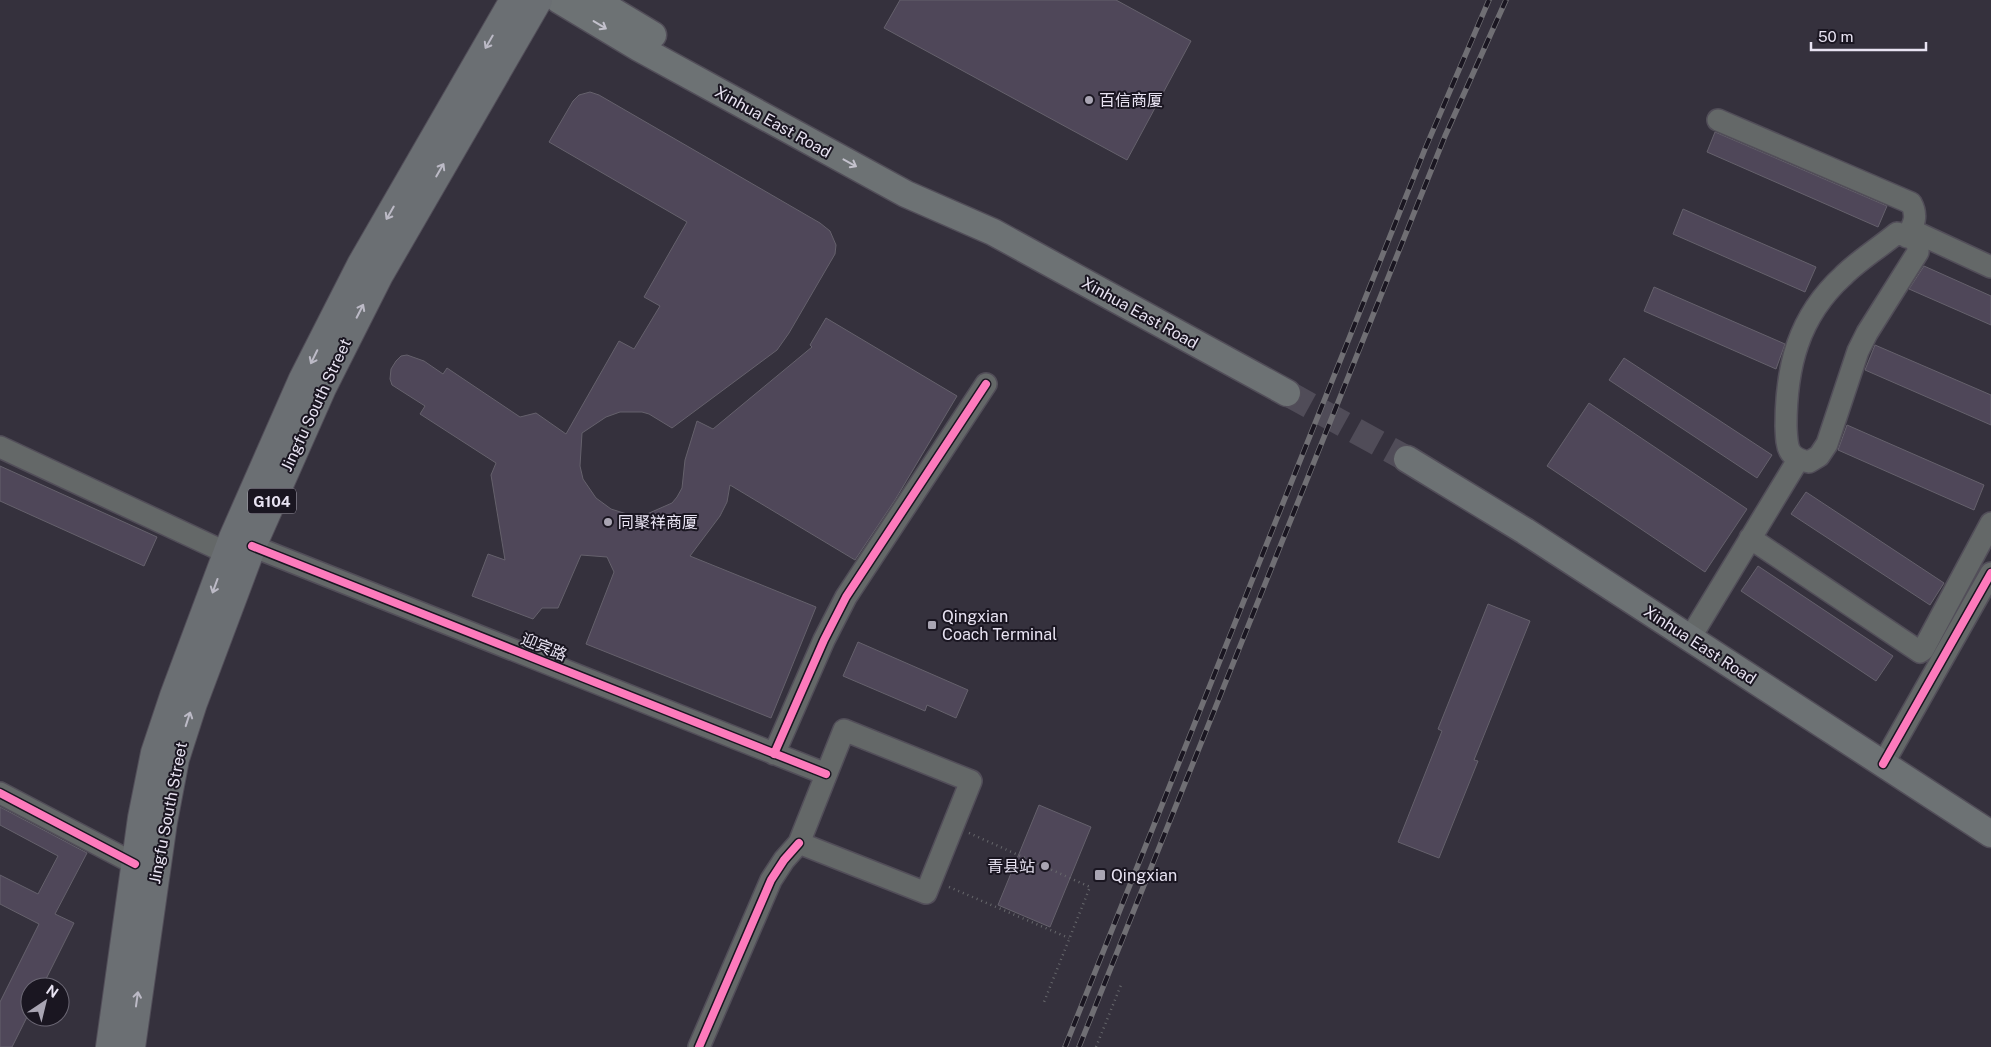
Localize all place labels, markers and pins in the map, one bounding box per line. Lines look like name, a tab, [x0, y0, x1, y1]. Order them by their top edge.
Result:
place label: 百信商厦	[1099, 91, 1163, 110]
marker: 百信商厦	[1083, 94, 1095, 106]
place label: 同聚祥商厦	[618, 513, 698, 532]
marker: 同聚祥商厦	[602, 516, 614, 528]
place label: Qingxian Coach Terminal	[942, 607, 1057, 644]
marker: Qingxian Coach Terminal	[926, 619, 938, 631]
place label: 青县站	[987, 857, 1035, 876]
marker: 青县站	[1039, 860, 1051, 872]
place label: Qingxian	[1111, 866, 1177, 885]
marker: Qingxian	[1093, 868, 1107, 882]

